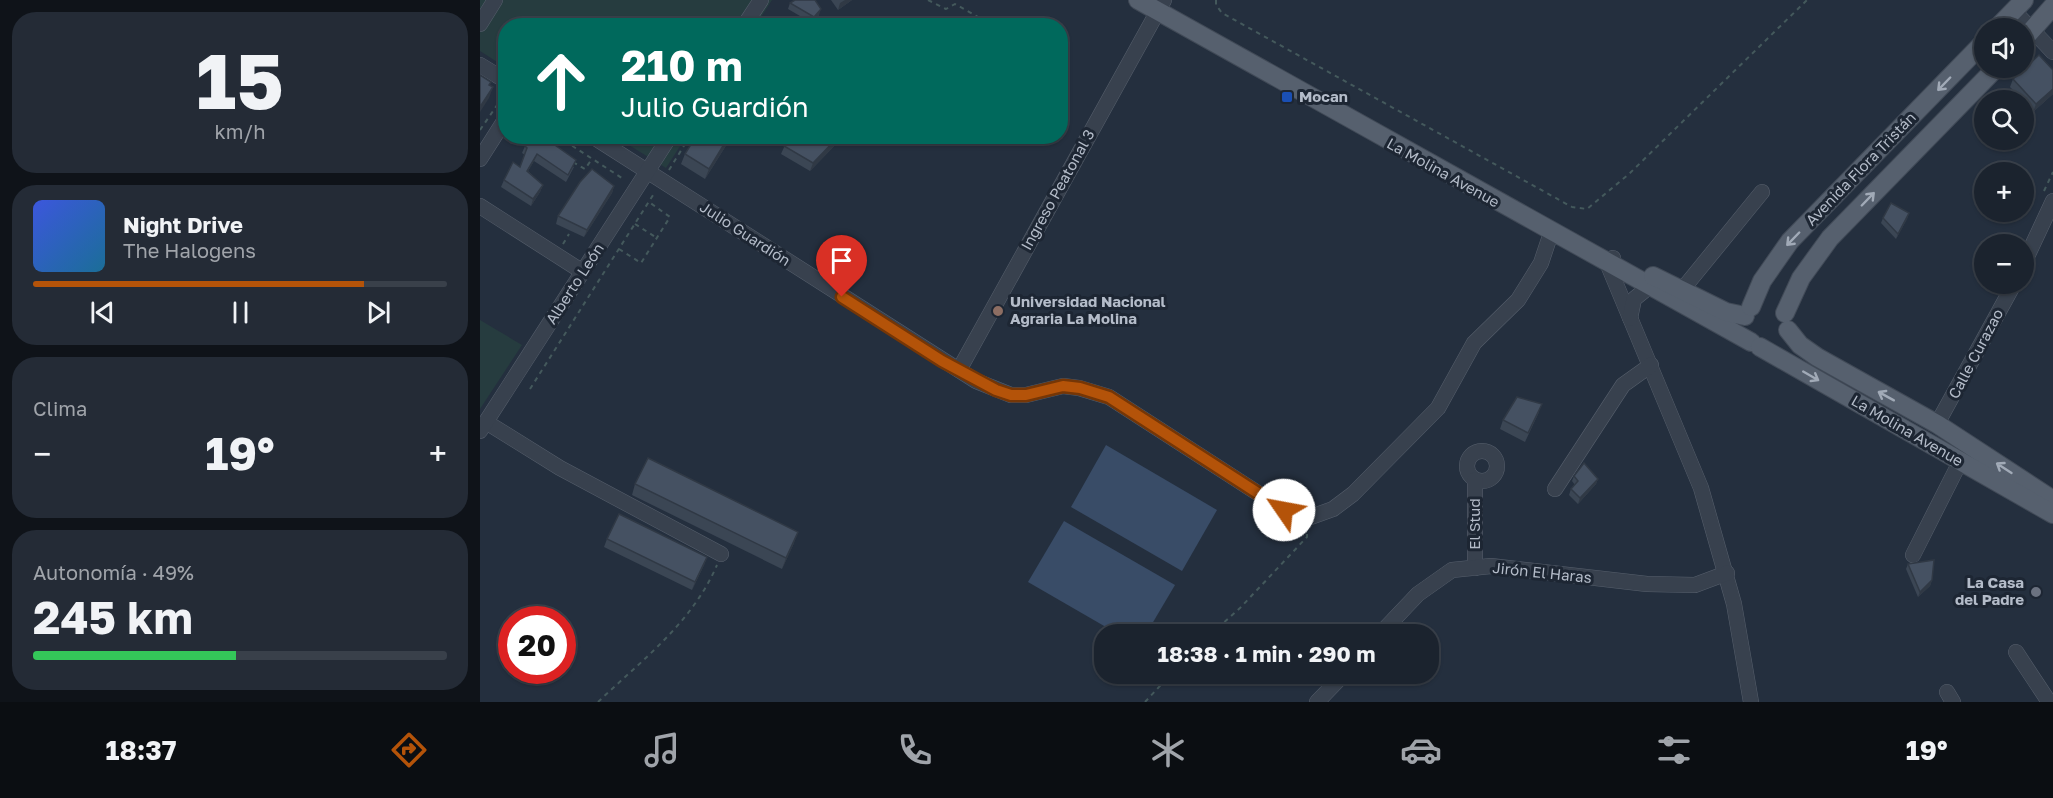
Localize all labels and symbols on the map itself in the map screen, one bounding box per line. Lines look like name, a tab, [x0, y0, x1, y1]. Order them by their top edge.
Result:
one-way arrow	[1936, 76, 1951, 91]
place label: Mocan	[1299, 87, 1348, 105]
marker: Mocan	[1280, 90, 1294, 104]
street label: Avenida Flora Tristán	[1801, 108, 1919, 229]
street label: Ingreso Peatonal 3	[1017, 126, 1098, 253]
street label: La Molina Avenue	[1384, 134, 1503, 211]
one-way arrow	[1861, 192, 1875, 207]
street label: Julio Guardión	[697, 197, 794, 269]
one-way arrow	[1786, 231, 1801, 246]
pin	[816, 235, 867, 297]
street label: Alberto León	[541, 240, 607, 327]
place label: Universidad Nacional Agraria La Molina	[1010, 292, 1166, 327]
marker: Universidad Nacional Agraria La Molina	[991, 304, 1005, 318]
street label: Calle Curazao	[1944, 306, 2006, 402]
one-way arrow	[1802, 370, 1819, 382]
one-way arrow	[1878, 390, 1895, 402]
street label: La Molina Avenue	[1848, 391, 1967, 470]
one-way arrow	[1996, 462, 2013, 474]
position arrow	[1252, 478, 1316, 542]
street label: El Stud	[1465, 498, 1483, 550]
street label: Jirón El Haras	[1492, 558, 1593, 586]
place label: La Casa del Padre	[1955, 573, 2024, 608]
marker: La Casa del Padre	[2029, 585, 2043, 599]
speed limit sign: 20	[498, 606, 576, 684]

